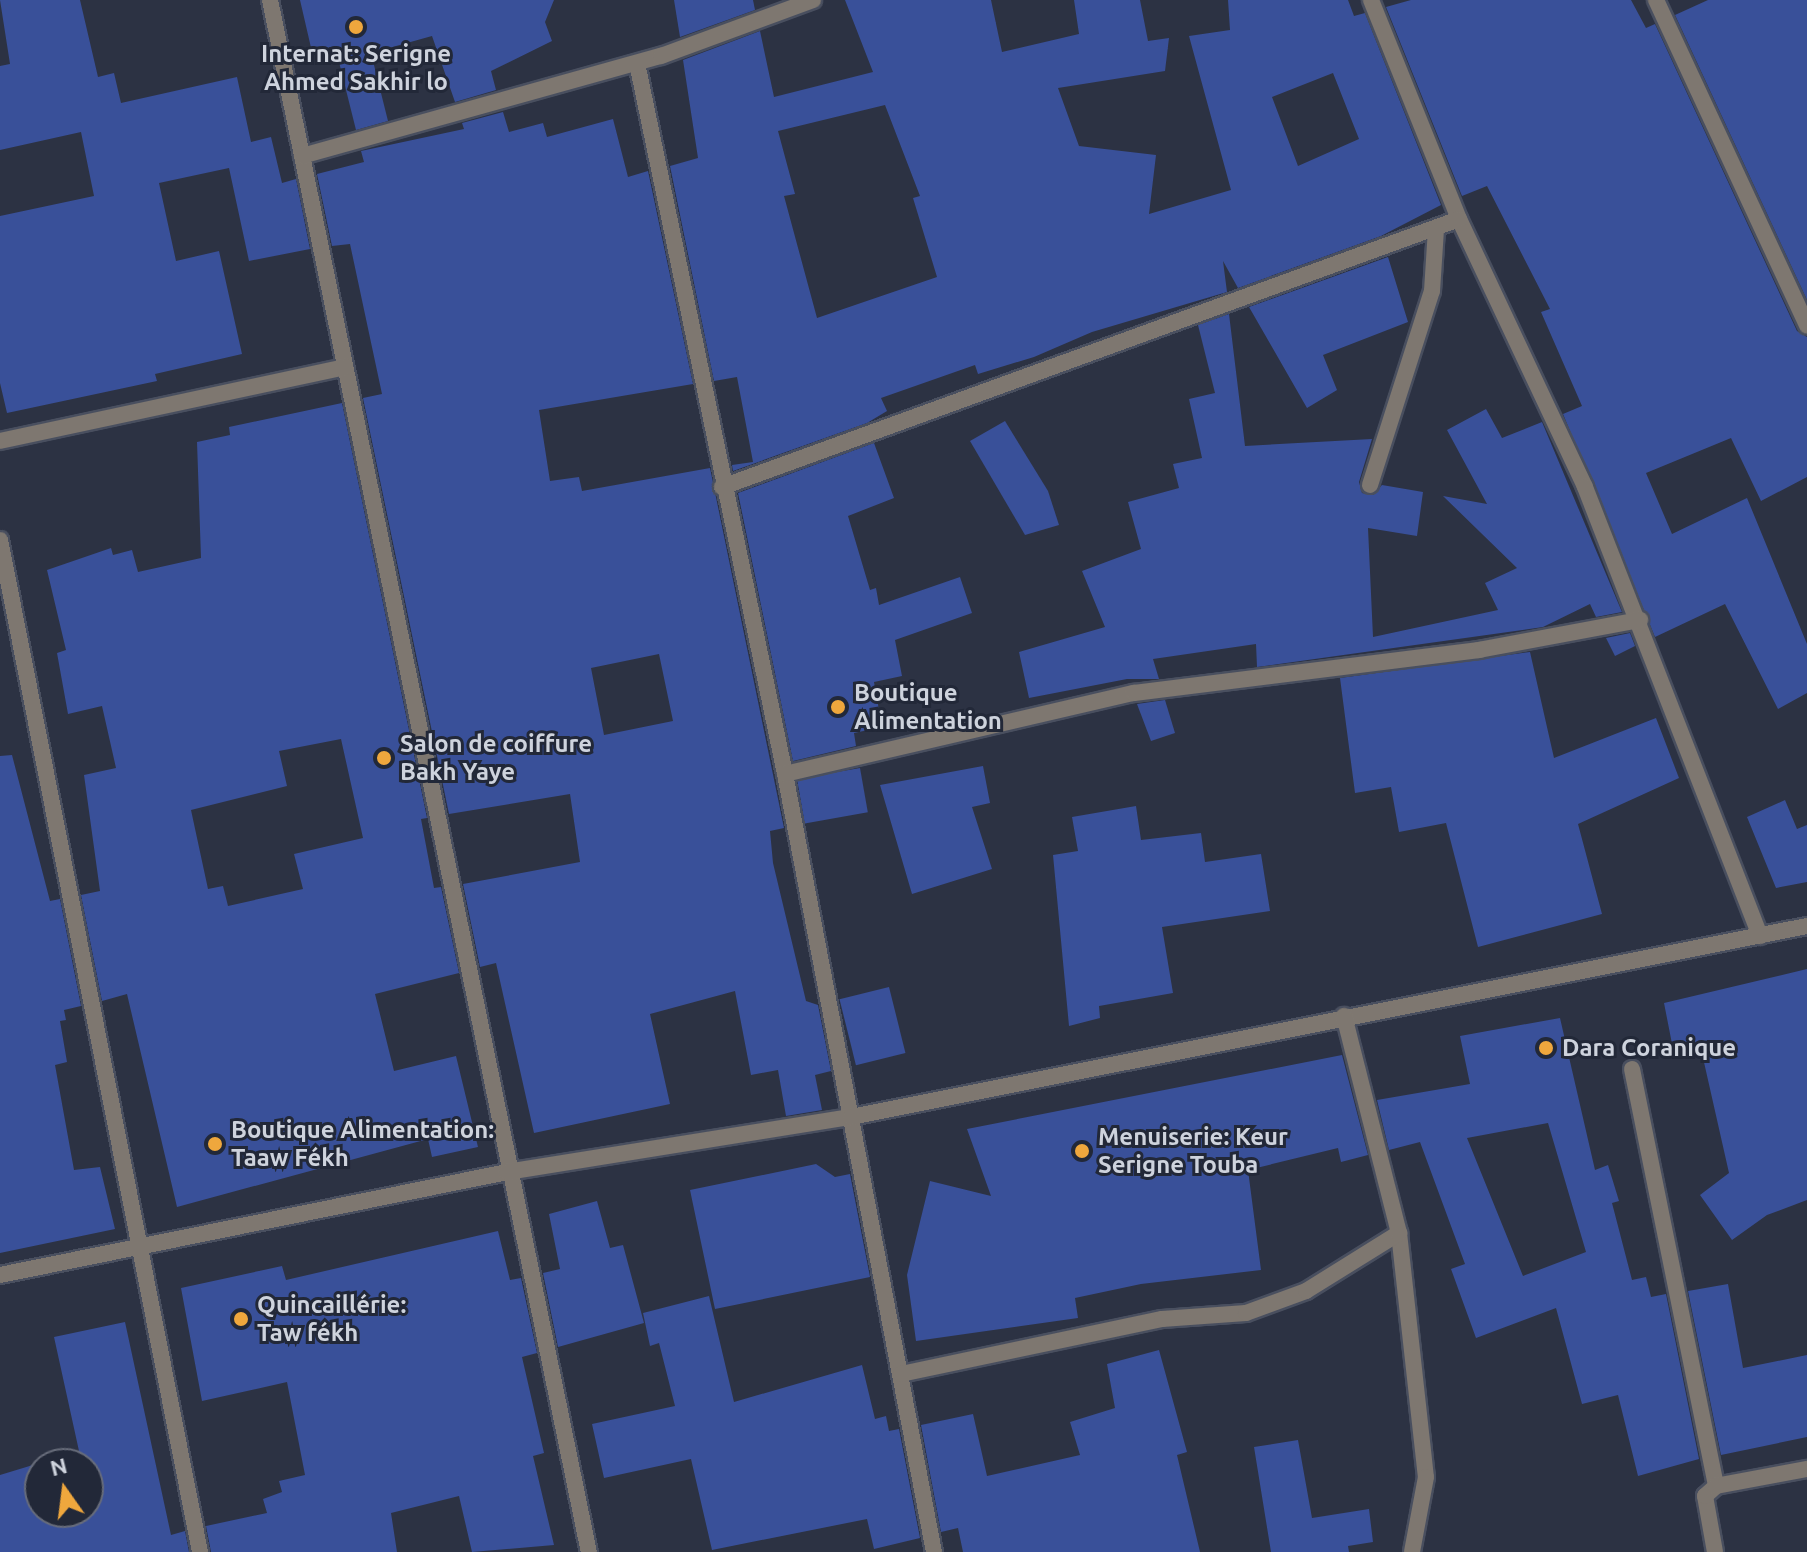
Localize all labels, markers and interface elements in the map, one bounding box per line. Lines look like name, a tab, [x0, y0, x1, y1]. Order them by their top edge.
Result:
marker: Internat: Serigne Ahmed Sakhir lo	[347, 18, 365, 36]
place label: Internat: Serigne Ahmed Sakhir lo	[261, 40, 451, 96]
place label: Boutique Alimentation	[854, 679, 1002, 735]
marker: Boutique Alimentation	[829, 698, 847, 716]
place label: Salon de coiffure Bakh Yaye	[400, 730, 592, 786]
marker: Salon de coiffure Bakh Yaye	[375, 749, 393, 767]
place label: Dara Coranique	[1562, 1034, 1736, 1062]
marker: Dara Coranique	[1537, 1039, 1555, 1057]
place label: Boutique Alimentation: Taaw Fékh	[231, 1116, 494, 1172]
place label: Menuiserie: Keur Serigne Touba	[1098, 1123, 1288, 1179]
marker: Boutique Alimentation: Taaw Fékh	[206, 1135, 224, 1153]
marker: Menuiserie: Keur Serigne Touba	[1073, 1142, 1091, 1160]
place label: Quincaillérie: Taw fékh	[257, 1291, 406, 1347]
marker: Quincaillérie: Taw fékh	[232, 1310, 250, 1328]
north arrow	[24, 1448, 104, 1528]
text: N	[48, 1452, 70, 1480]

